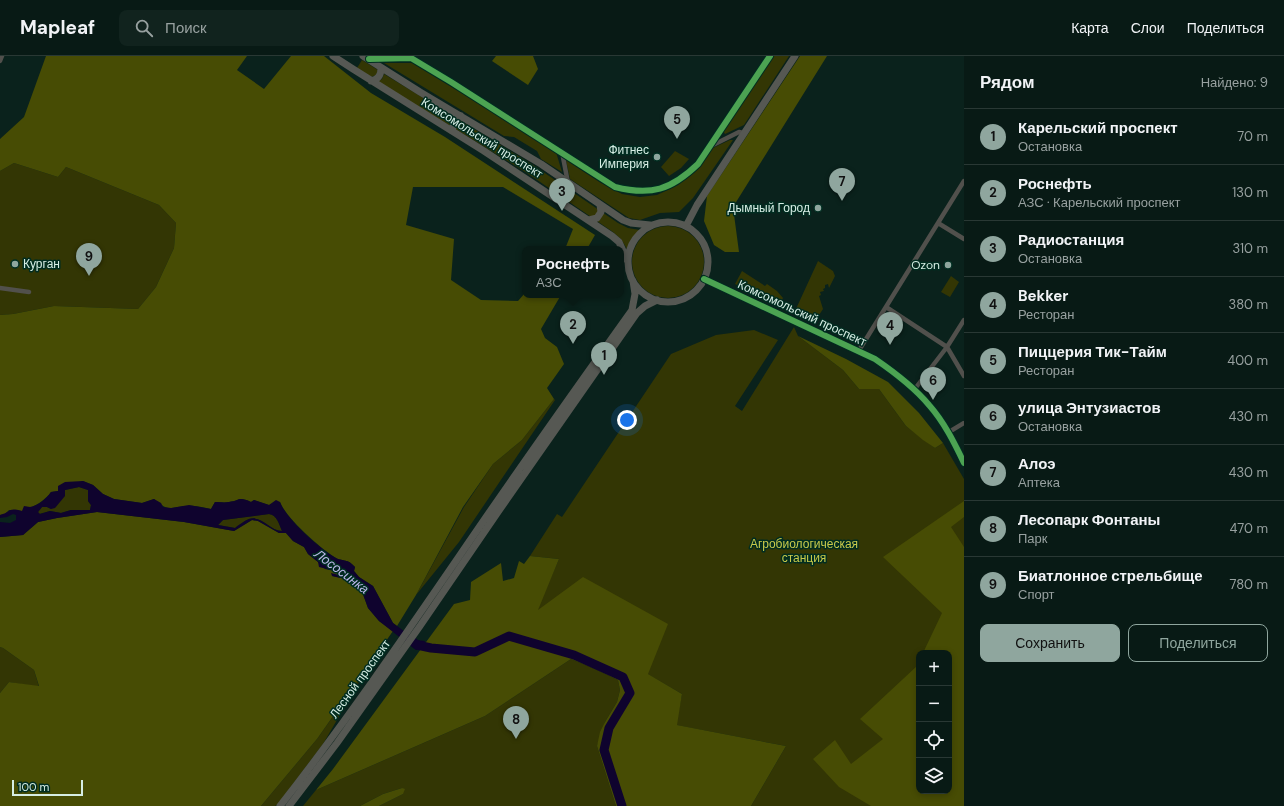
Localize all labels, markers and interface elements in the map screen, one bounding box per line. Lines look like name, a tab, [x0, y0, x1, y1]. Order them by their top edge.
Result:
search box	[119, 10, 399, 46]
text: Mapleaf	[20, 15, 95, 40]
icon: search	[133, 17, 155, 39]
text: Поиск	[165, 18, 207, 38]
text: Карта	[1071, 19, 1109, 37]
text: Слои	[1131, 19, 1165, 37]
text: Поделиться	[1187, 19, 1264, 37]
text: Рядом	[980, 71, 1035, 93]
text: Найдено: 9	[1201, 74, 1268, 91]
street label: Комсомольский проспект	[418, 94, 546, 182]
pin: 5	[664, 106, 690, 139]
text: Карельский проспект	[1018, 118, 1178, 138]
text: 1	[991, 128, 995, 145]
text: 70 m	[1237, 128, 1268, 145]
text: Остановка	[1018, 138, 1082, 155]
place label: Фитнес Империя	[599, 142, 649, 172]
marker: Фитнес Империя	[652, 152, 662, 162]
pin: 7	[829, 168, 855, 201]
text: Роснефть	[1018, 174, 1092, 194]
pin: 3	[549, 178, 575, 211]
text: 2	[989, 184, 997, 201]
text: 130 m	[1232, 184, 1268, 201]
text: АЗС · Карельский проспект	[1018, 194, 1181, 211]
place label: Дымный Город	[727, 200, 810, 216]
marker: Дымный Город	[813, 203, 823, 213]
text: Радиостанция	[1018, 230, 1124, 250]
text: 3	[989, 240, 997, 257]
text: 310 m	[1233, 240, 1268, 257]
pin: 9	[76, 243, 102, 276]
popup	[522, 246, 624, 298]
text: Остановка	[1018, 250, 1082, 267]
text: Роснефть	[536, 254, 610, 274]
place label: Курган	[23, 256, 60, 272]
place label: Ozon	[911, 257, 940, 273]
marker: Курган	[10, 259, 20, 269]
marker: Ozon	[943, 260, 953, 270]
text: АЗС	[536, 274, 562, 291]
street label: Комсомольский проспект	[735, 276, 869, 350]
text: Bekker	[1018, 286, 1068, 306]
text: 4	[989, 296, 997, 313]
text: 380 m	[1228, 296, 1268, 313]
text: Ресторан	[1018, 306, 1075, 323]
pin: 2	[560, 311, 586, 344]
pin: 4	[877, 312, 903, 345]
pin: 1	[591, 342, 617, 375]
text: Пиццерия Тик-Тайм	[1018, 342, 1167, 362]
text: 5	[989, 352, 997, 369]
text: 400 m	[1227, 352, 1268, 369]
text: Ресторан	[1018, 362, 1075, 379]
pin: 6	[920, 367, 946, 400]
text: улица Энтузиастов	[1018, 398, 1161, 418]
text: 6	[989, 408, 997, 425]
text: 430 m	[1228, 408, 1268, 425]
your location	[617, 410, 637, 430]
text: Остановка	[1018, 418, 1082, 435]
text: Алоэ	[1018, 454, 1055, 474]
text: 7	[990, 464, 996, 481]
text: 430 m	[1228, 464, 1268, 481]
text: Аптека	[1018, 474, 1060, 491]
text: Лесопарк Фонтаны	[1018, 510, 1160, 530]
text: 8	[989, 520, 997, 537]
text: 470 m	[1229, 520, 1268, 537]
text: Парк	[1018, 530, 1048, 547]
park label: Агробиологическая станция	[750, 536, 858, 566]
water label: Лососинка	[310, 545, 372, 597]
text: Биатлонное стрельбище	[1018, 566, 1203, 586]
text: 9	[989, 576, 997, 593]
text: 780 m	[1229, 576, 1268, 593]
text: Спорт	[1018, 586, 1055, 603]
button: Сохранить	[980, 624, 1120, 662]
button: Поделиться	[1128, 624, 1268, 662]
street label: Лесной проспект	[326, 636, 394, 722]
map controls	[916, 650, 952, 794]
button: +	[916, 650, 952, 686]
button: −	[916, 686, 952, 722]
pin: 8	[503, 706, 529, 739]
button: locate	[916, 722, 952, 758]
button: layers	[916, 758, 952, 794]
scale bar	[12, 778, 83, 797]
text: 100 m	[18, 780, 49, 794]

